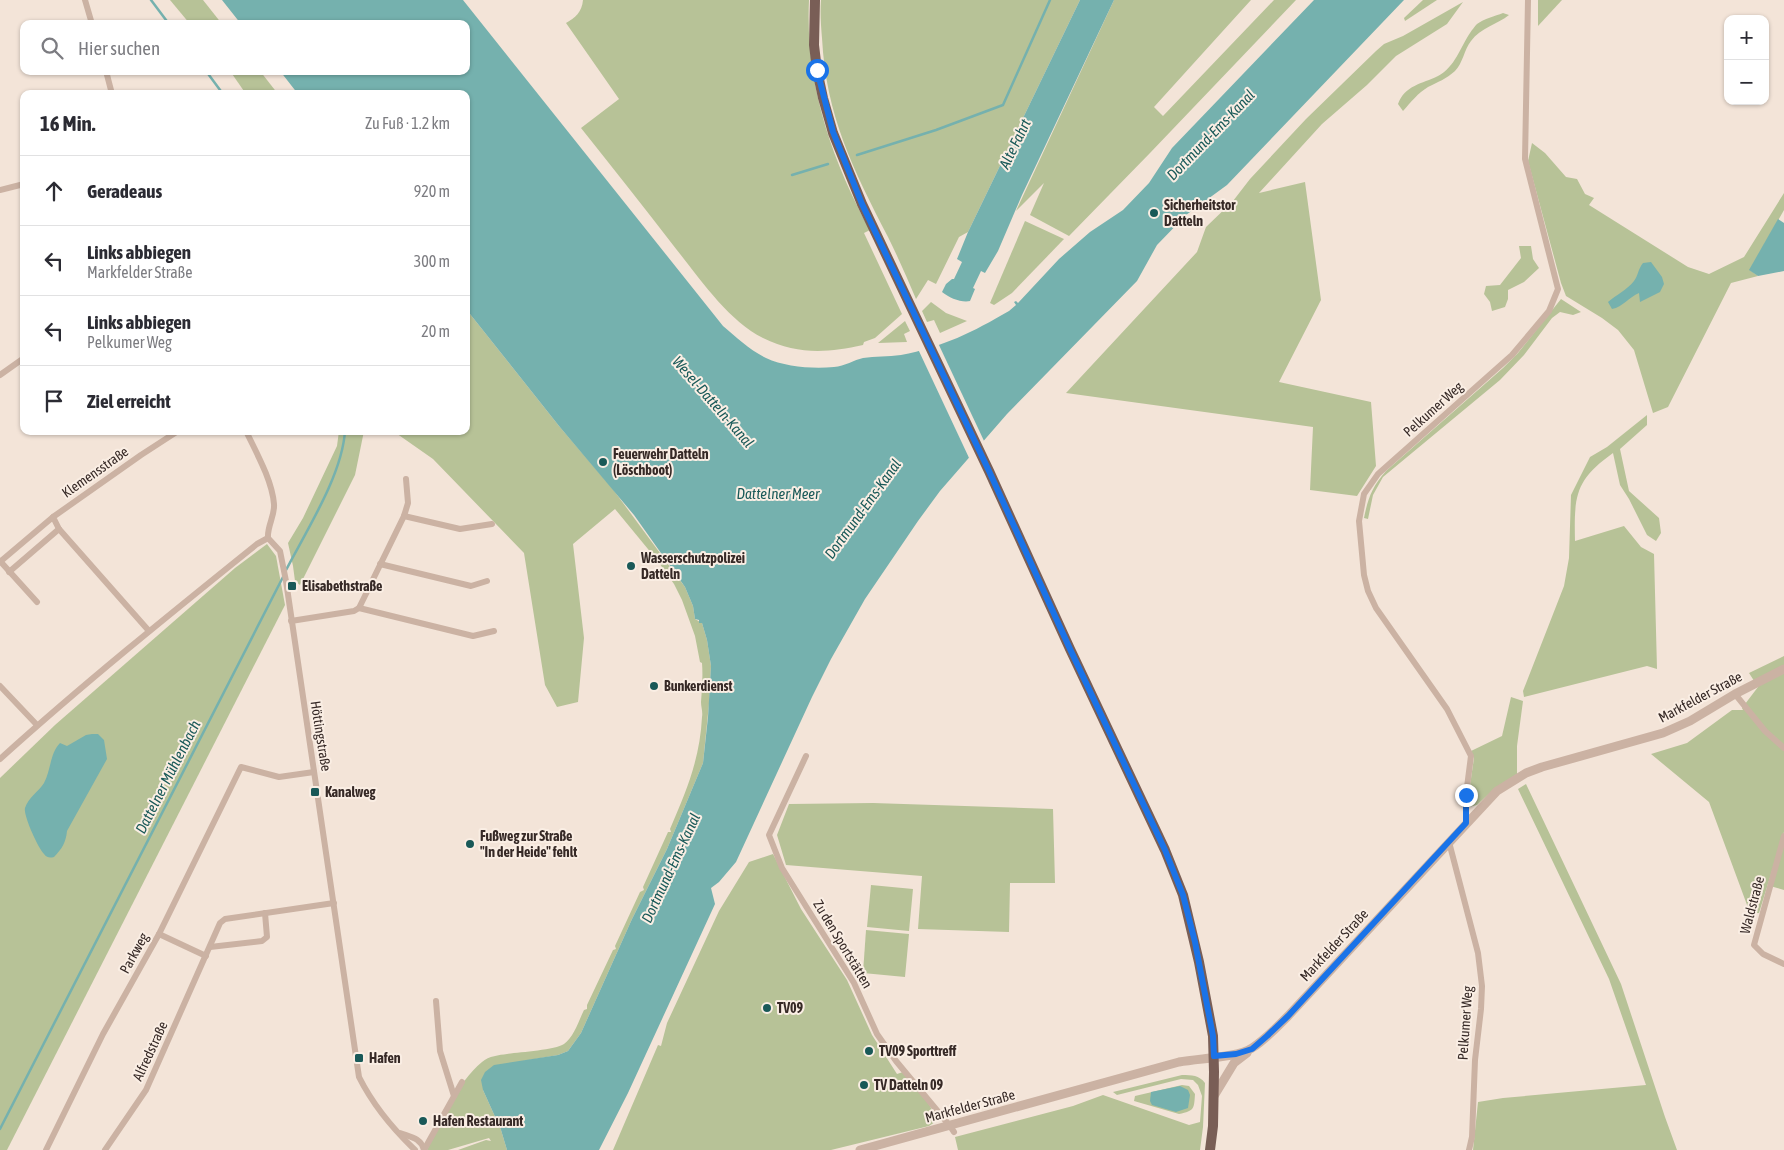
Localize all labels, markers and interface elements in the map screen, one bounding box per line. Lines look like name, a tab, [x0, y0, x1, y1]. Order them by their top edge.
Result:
map controls	[1724, 15, 1769, 105]
button: +	[1724, 15, 1769, 60]
search box	[20, 20, 470, 75]
icon: search	[38, 34, 66, 62]
text: Hier suchen	[78, 37, 160, 59]
route start	[806, 59, 829, 82]
button: −	[1724, 60, 1769, 105]
water label: Dortmund-Ems-Kanal	[1163, 86, 1258, 183]
text: 16 Min.	[40, 111, 95, 135]
text: Zu Fuß · 1.2 km	[365, 114, 450, 132]
water label: Alte Fahrt	[995, 116, 1034, 172]
icon: ahead	[40, 177, 68, 205]
text: Geradeaus	[87, 180, 162, 202]
text: 920 m	[414, 182, 450, 200]
place label: Sicherheitstor Datteln	[1164, 197, 1236, 229]
marker: Sicherheitstor Datteln	[1148, 207, 1160, 219]
text: Links abbiegen	[87, 241, 191, 263]
icon: left	[40, 247, 68, 275]
text: 300 m	[414, 252, 450, 270]
text: Markfelder Straße	[87, 263, 192, 281]
text: Links abbiegen	[87, 311, 191, 333]
icon: left	[40, 317, 68, 345]
text: 20 m	[421, 322, 450, 340]
text: Pelkumer Weg	[87, 333, 172, 351]
water label: Wesel-Datteln-Kanal	[669, 353, 758, 451]
street label: Pelkumer Weg	[1400, 378, 1466, 440]
icon: arrive	[40, 387, 68, 415]
text: Ziel erreicht	[87, 390, 171, 412]
street label: Klemensstraße	[59, 443, 131, 501]
place label: Feuerwehr Datteln (Löschboot)	[613, 446, 709, 478]
marker: Feuerwehr Datteln (Löschboot)	[597, 456, 609, 468]
water label: Dortmund-Ems-Kanal	[821, 456, 904, 562]
water label: Dattelner Meer	[736, 485, 820, 502]
place label: Wasserschutzpolizei Datteln	[640, 550, 745, 582]
marker: Wasserschutzpolizei Datteln	[625, 560, 637, 572]
place label: Elisabethstraße	[302, 578, 382, 594]
marker: Elisabethstraße	[286, 580, 298, 592]
street label: Markfelder Straße	[1656, 668, 1744, 726]
place label: Bunkerdienst	[664, 678, 733, 694]
marker: Bunkerdienst	[648, 680, 660, 692]
street label: Höttingstraße	[308, 700, 334, 772]
water label: Dattelner Mühlenbach	[132, 717, 203, 836]
place label: Kanalweg	[325, 784, 377, 800]
route end	[1455, 784, 1478, 807]
marker: Kanalweg	[309, 786, 321, 798]
water label: Dortmund-Ems-Kanal	[638, 810, 703, 925]
place label: Fußweg zur Straße "In der Heide" fehlt	[480, 828, 577, 860]
marker: Fußweg zur Straße "In der Heide" fehlt	[464, 838, 476, 850]
street label: Waldstraße	[1737, 875, 1767, 935]
street label: Zu den Sportstätten	[810, 897, 876, 991]
street label: Markfelder Straße	[1297, 906, 1371, 984]
street label: Parkweg	[116, 930, 152, 976]
street label: Pelkumer Weg	[1454, 985, 1476, 1061]
place label: TV09	[777, 1000, 804, 1016]
marker: TV09	[761, 1002, 773, 1014]
street label: Alfredstraße	[129, 1019, 171, 1083]
place label: TV09 Sporttreff	[879, 1043, 957, 1059]
marker: TV09 Sporttreff	[863, 1045, 875, 1057]
place label: Hafen	[369, 1050, 401, 1066]
marker: Hafen	[353, 1052, 365, 1064]
place label: TV Datteln 09	[874, 1077, 944, 1093]
marker: TV Datteln 09	[858, 1079, 870, 1091]
street label: Markfelder Straße	[923, 1086, 1017, 1126]
place label: Hafen Restaurant	[433, 1113, 523, 1129]
marker: Hafen Restaurant	[417, 1115, 429, 1127]

